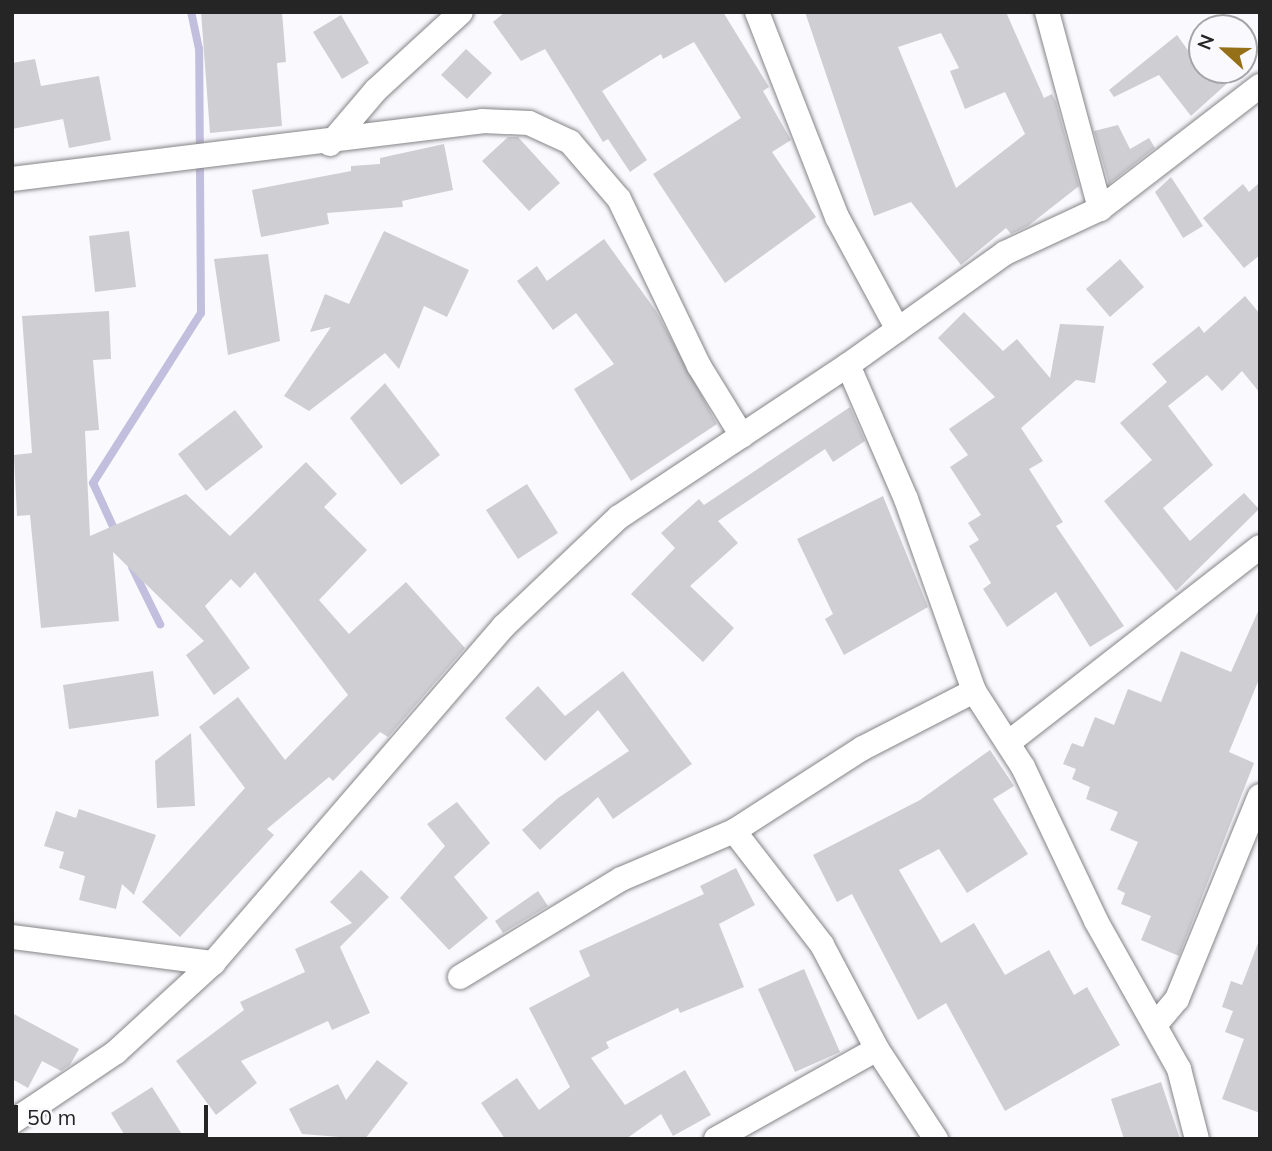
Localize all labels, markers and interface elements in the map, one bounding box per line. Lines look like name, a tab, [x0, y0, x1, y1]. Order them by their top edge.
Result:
north arrow	[1188, 14, 1258, 84]
text: N	[1192, 31, 1219, 53]
scale bar	[18, 1092, 212, 1136]
text: 50 m	[27, 1104, 76, 1130]

